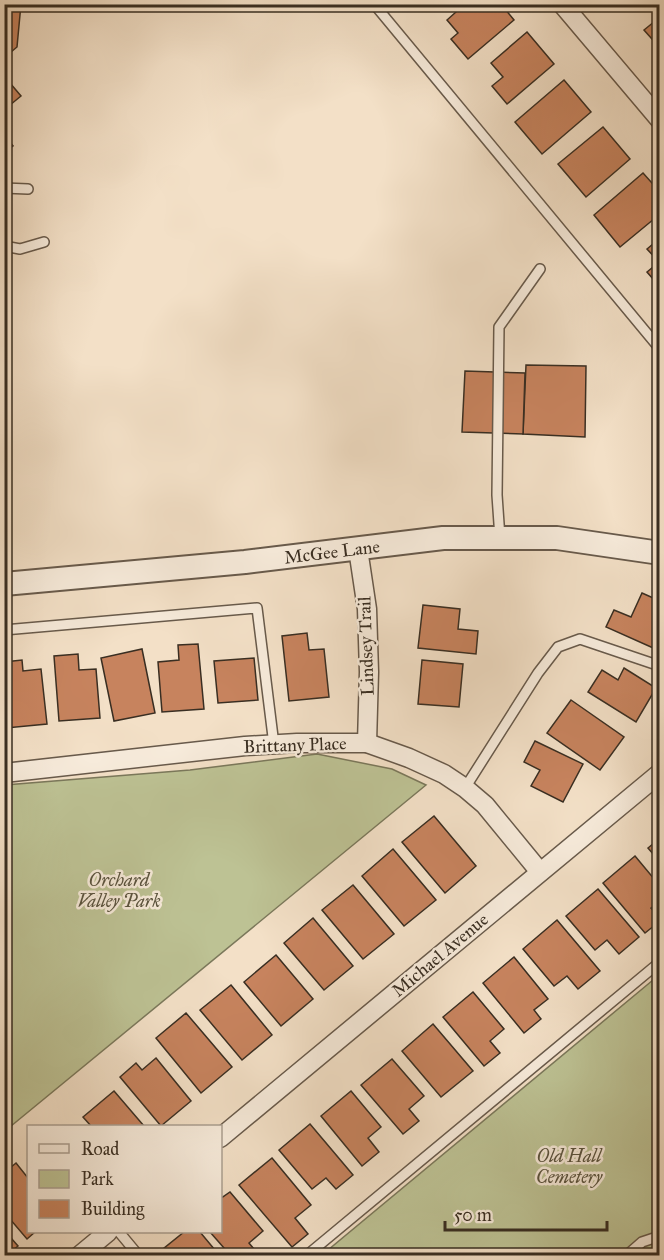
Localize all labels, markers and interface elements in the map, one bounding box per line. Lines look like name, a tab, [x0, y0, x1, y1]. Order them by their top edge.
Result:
street label: McGee Lane	[283, 535, 381, 569]
street label: Lindsey Trail	[353, 596, 379, 696]
street label: Brittany Place	[243, 732, 347, 758]
park label: Orchard Valley Park	[78, 869, 160, 912]
street label: Michael Avenue	[387, 908, 493, 1002]
legend	[27, 1125, 222, 1233]
text: Road	[81, 1138, 119, 1160]
park label: Old Hall Cemetery	[536, 1145, 603, 1188]
text: Park	[81, 1168, 114, 1190]
scale bar	[445, 1194, 607, 1232]
text: Building	[81, 1198, 145, 1221]
text: 50 m	[454, 1204, 492, 1226]

